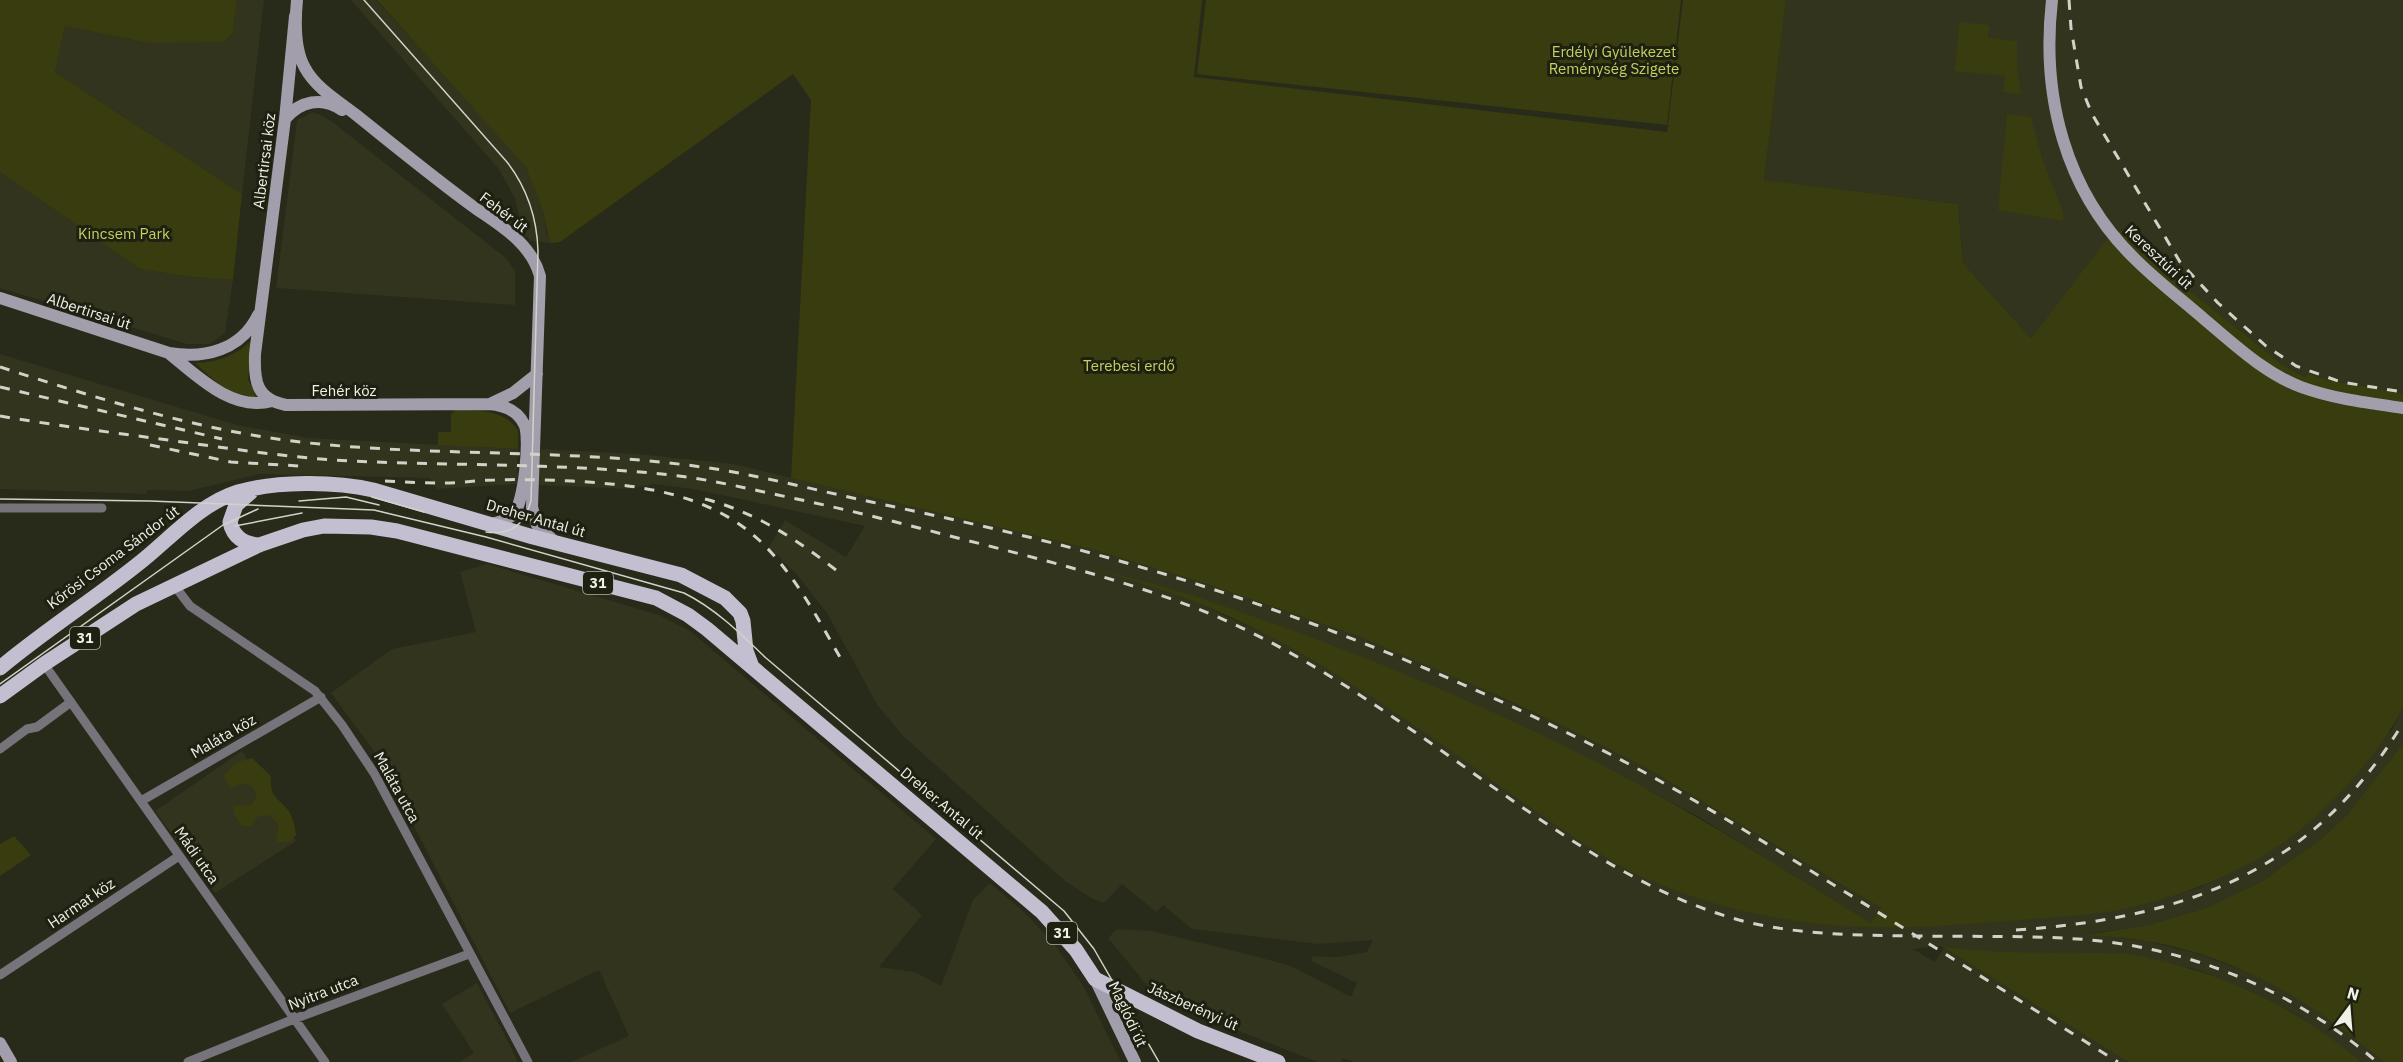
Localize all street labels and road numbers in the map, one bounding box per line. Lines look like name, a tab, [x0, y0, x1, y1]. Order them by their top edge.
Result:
street label: Albertirsai köz	[249, 112, 279, 210]
street label: Fehér út	[476, 188, 532, 236]
street label: Keresztúri út	[2121, 221, 2197, 293]
street label: Albertirsai út	[45, 289, 133, 333]
street label: Fehér köz	[312, 381, 377, 400]
street label: Dreher Antal út	[484, 495, 588, 541]
street label: Kőrösi Csoma Sándor út	[43, 501, 183, 613]
road number: 31	[583, 572, 613, 594]
road number: 31	[70, 627, 100, 649]
street label: Maláta köz	[187, 710, 259, 762]
street label: Maláta utca	[370, 748, 424, 826]
street label: Dreher Antal út	[897, 763, 987, 843]
street label: Mádi utca	[170, 823, 224, 887]
street label: Harmat köz	[44, 874, 118, 932]
road number: 31	[1047, 922, 1077, 944]
street label: Nyitra utca	[285, 970, 361, 1014]
street label: Maglódi út	[1105, 978, 1151, 1050]
street label: Jászberényi út	[1145, 978, 1241, 1034]

